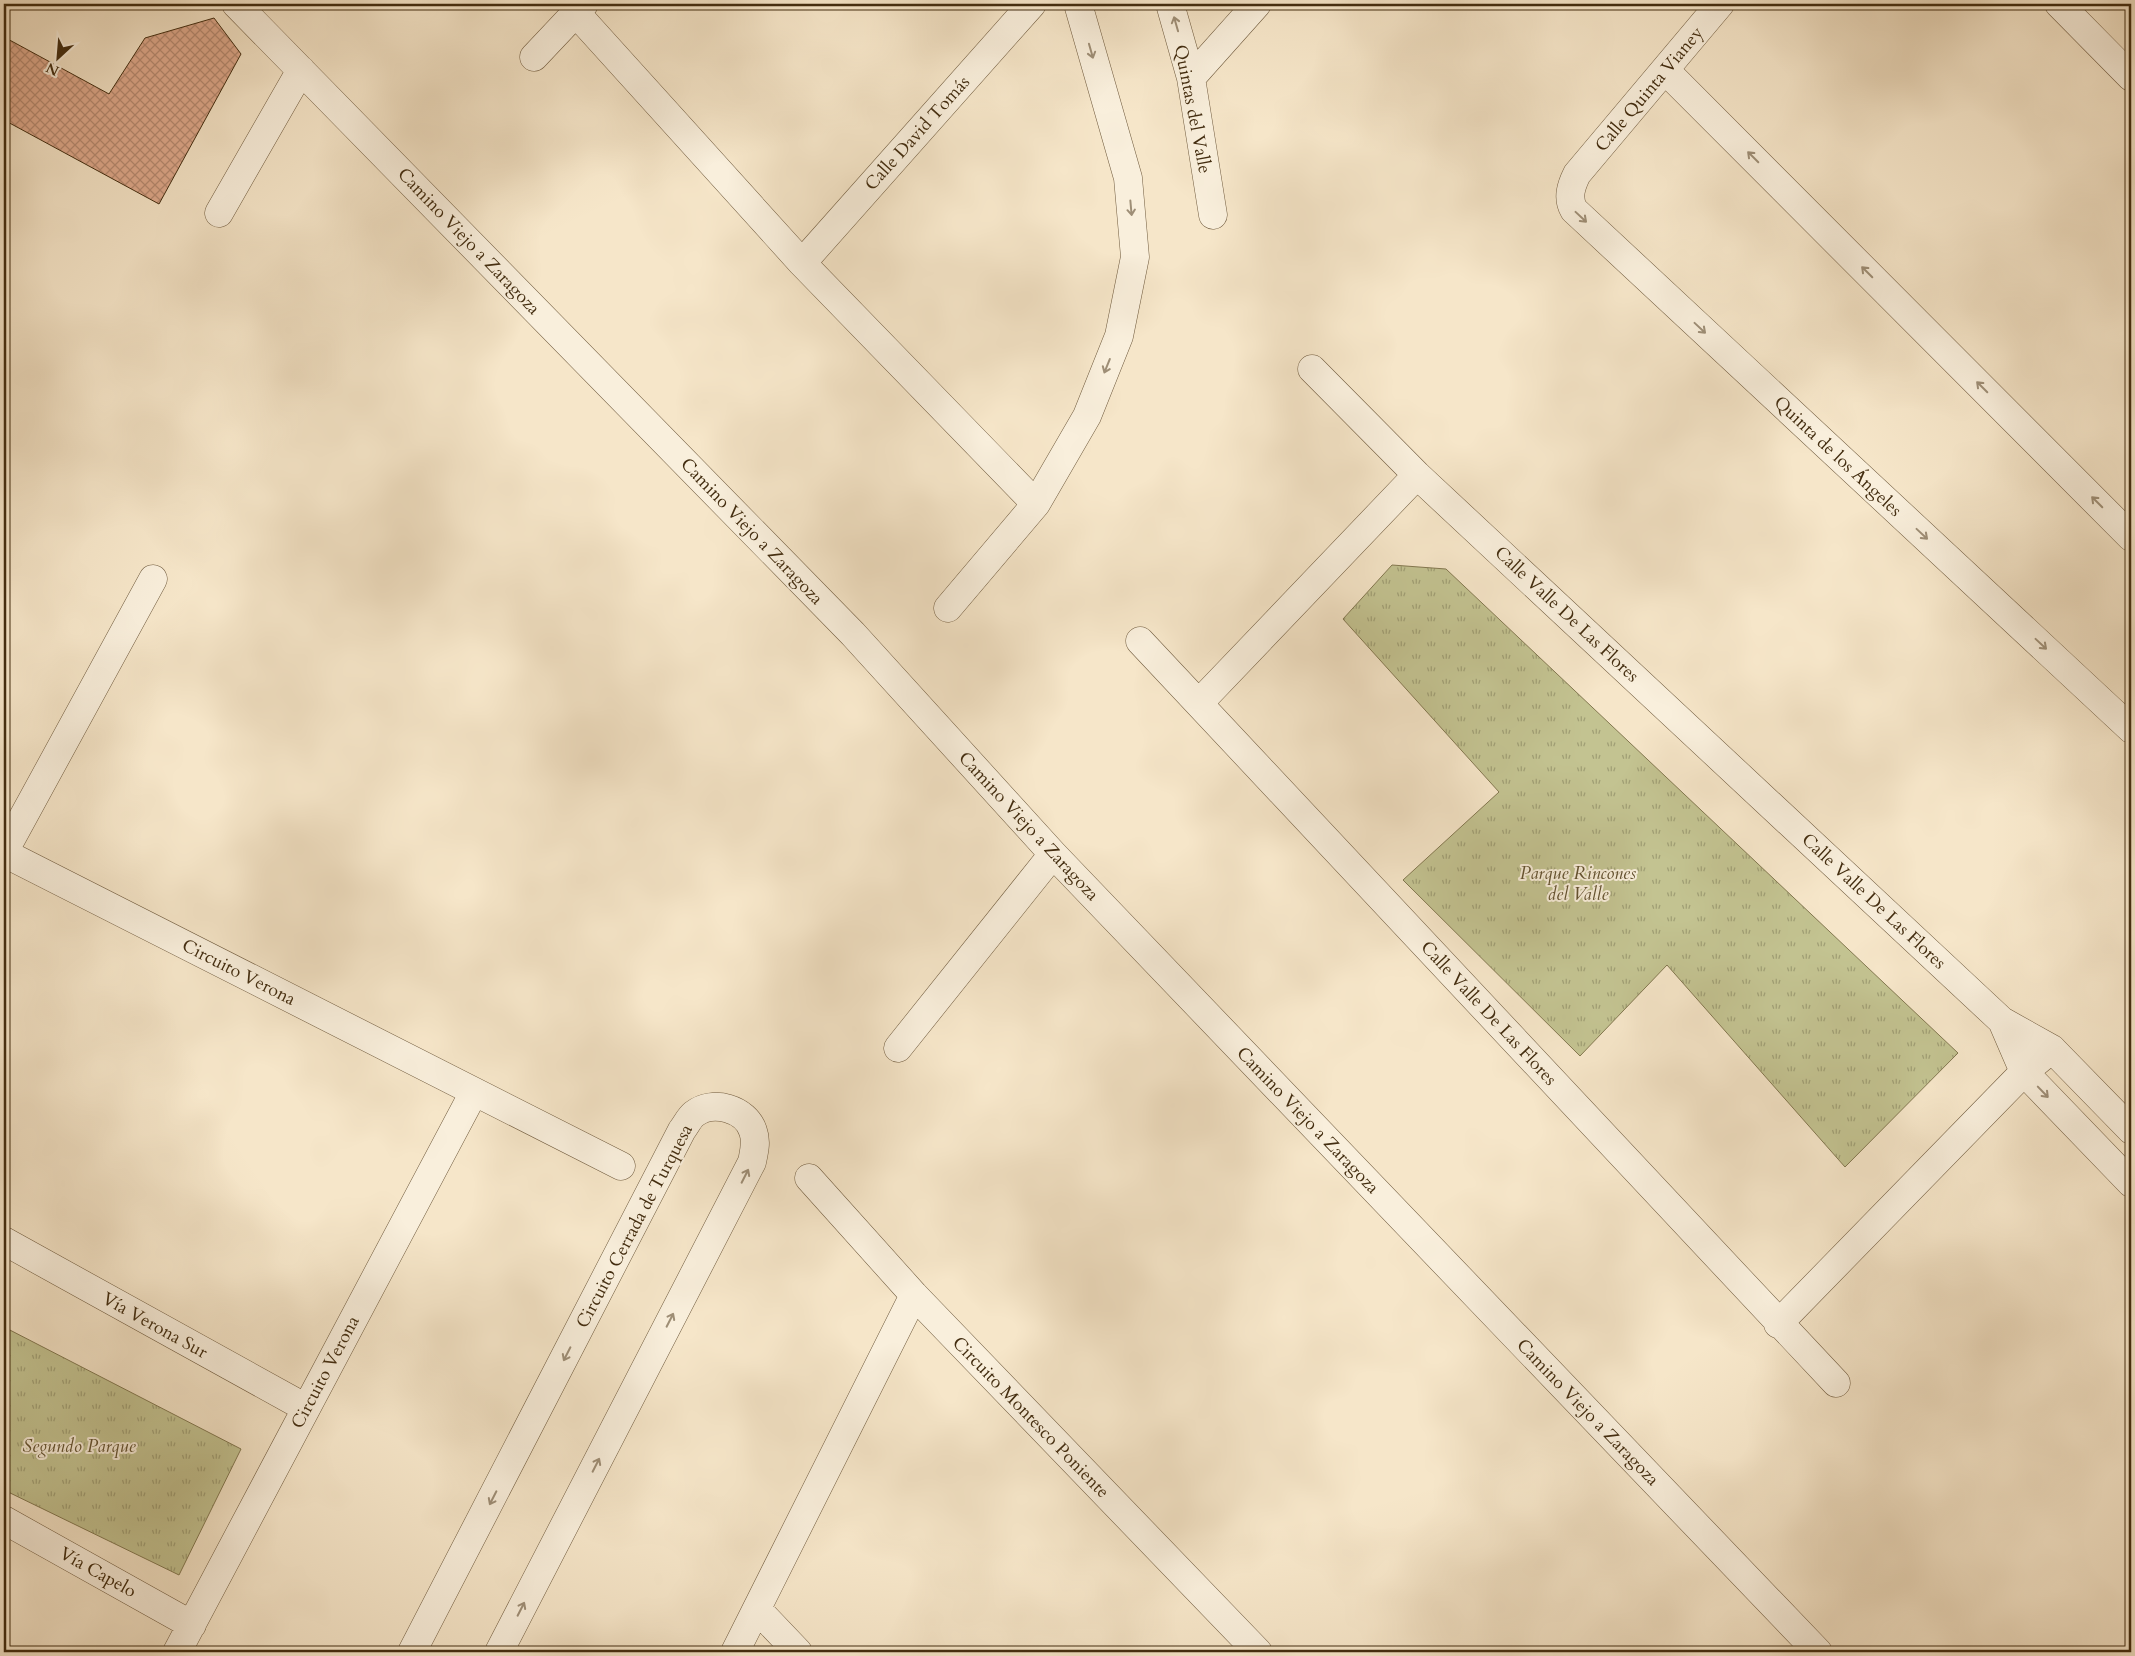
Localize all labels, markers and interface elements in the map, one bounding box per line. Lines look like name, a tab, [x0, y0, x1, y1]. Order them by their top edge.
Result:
one-way arrow	[1170, 16, 1180, 32]
street label: Calle Quinta Vianey	[1589, 21, 1710, 157]
north arrow	[32, 32, 82, 82]
one-way arrow	[1087, 42, 1097, 58]
street label: Quintas del Valle	[1168, 43, 1217, 176]
text: N	[43, 58, 62, 80]
street label: Calle David Tomás	[859, 70, 976, 196]
one-way arrow	[1747, 152, 1759, 164]
street label: Camino Viejo a Zaragoza	[392, 162, 546, 321]
one-way arrow	[1126, 200, 1135, 216]
one-way arrow	[1575, 211, 1588, 223]
one-way arrow	[1861, 266, 1873, 279]
one-way arrow	[1694, 322, 1707, 334]
one-way arrow	[1102, 358, 1111, 373]
one-way arrow	[1976, 381, 1988, 394]
street label: Quinta de los Ángeles	[1768, 390, 1907, 522]
street label: Camino Viejo a Zaragoza	[675, 452, 829, 611]
one-way arrow	[2091, 496, 2103, 509]
one-way arrow	[1915, 528, 1928, 540]
street label: Calle Valle De Las Flores	[1489, 541, 1644, 688]
one-way arrow	[2034, 638, 2047, 650]
street label: Camino Viejo a Zaragoza	[953, 746, 1105, 907]
street label: Calle Valle De Las Flores	[1796, 828, 1951, 975]
park label: Parque Rincones del Valle	[1520, 861, 1636, 907]
street label: Circuito Verona	[178, 933, 300, 1012]
street label: Calle Valle De Las Flores	[1415, 936, 1562, 1091]
street label: Camino Viejo a Zaragoza	[1231, 1041, 1385, 1200]
one-way arrow	[2037, 1086, 2049, 1098]
street label: Circuito Cerrada de Turquesa	[570, 1120, 699, 1333]
one-way arrow	[741, 1169, 750, 1184]
street label: Vía Verona Sur	[98, 1286, 212, 1365]
street label: Circuito Verona	[285, 1311, 366, 1433]
one-way arrow	[665, 1313, 675, 1328]
street label: Circuito Montesco Poniente	[947, 1331, 1115, 1504]
street label: Camino Viejo a Zaragoza	[1511, 1333, 1665, 1492]
one-way arrow	[562, 1346, 571, 1361]
park label: Segundo Parque	[22, 1434, 137, 1459]
one-way arrow	[591, 1457, 601, 1472]
one-way arrow	[488, 1491, 498, 1506]
street label: Vía Capelo	[55, 1541, 141, 1604]
one-way arrow	[517, 1602, 526, 1617]

